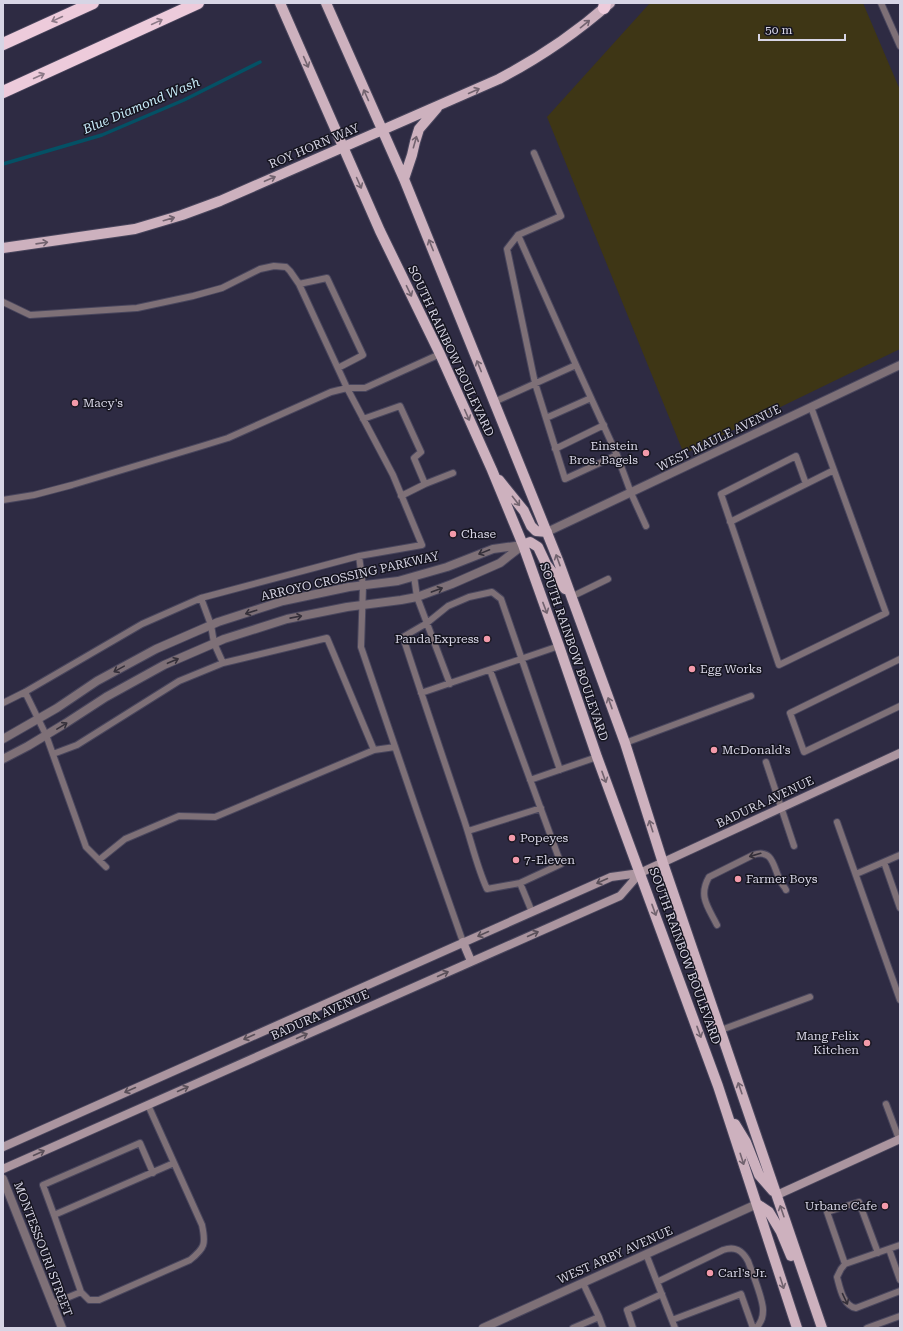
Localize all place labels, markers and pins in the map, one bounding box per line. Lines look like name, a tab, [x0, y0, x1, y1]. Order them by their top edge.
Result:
place label: Macy's	[83, 396, 123, 410]
marker: Macy's	[70, 398, 80, 408]
place label: Einstein Bros. Bagels	[569, 439, 638, 467]
marker: Einstein Bros. Bagels	[641, 448, 651, 458]
place label: Chase	[461, 527, 497, 541]
marker: Chase	[448, 529, 458, 539]
place label: Panda Express	[395, 632, 479, 646]
marker: Panda Express	[482, 634, 492, 644]
place label: Egg Works	[700, 662, 762, 676]
marker: Egg Works	[687, 664, 697, 674]
place label: McDonald's	[722, 743, 791, 757]
marker: McDonald's	[709, 745, 719, 755]
place label: Popeyes	[520, 831, 569, 845]
marker: Popeyes	[507, 833, 517, 843]
place label: 7-Eleven	[524, 853, 575, 867]
marker: 7-Eleven	[511, 855, 521, 865]
place label: Farmer Boys	[746, 872, 818, 886]
marker: Farmer Boys	[733, 874, 743, 884]
place label: Mang Felix Kitchen	[796, 1029, 859, 1057]
marker: Mang Felix Kitchen	[862, 1038, 872, 1048]
place label: Urbane Cafe	[805, 1199, 877, 1213]
marker: Urbane Cafe	[880, 1201, 890, 1211]
place label: Carl's Jr.	[718, 1266, 767, 1280]
marker: Carl's Jr.	[705, 1268, 715, 1278]

